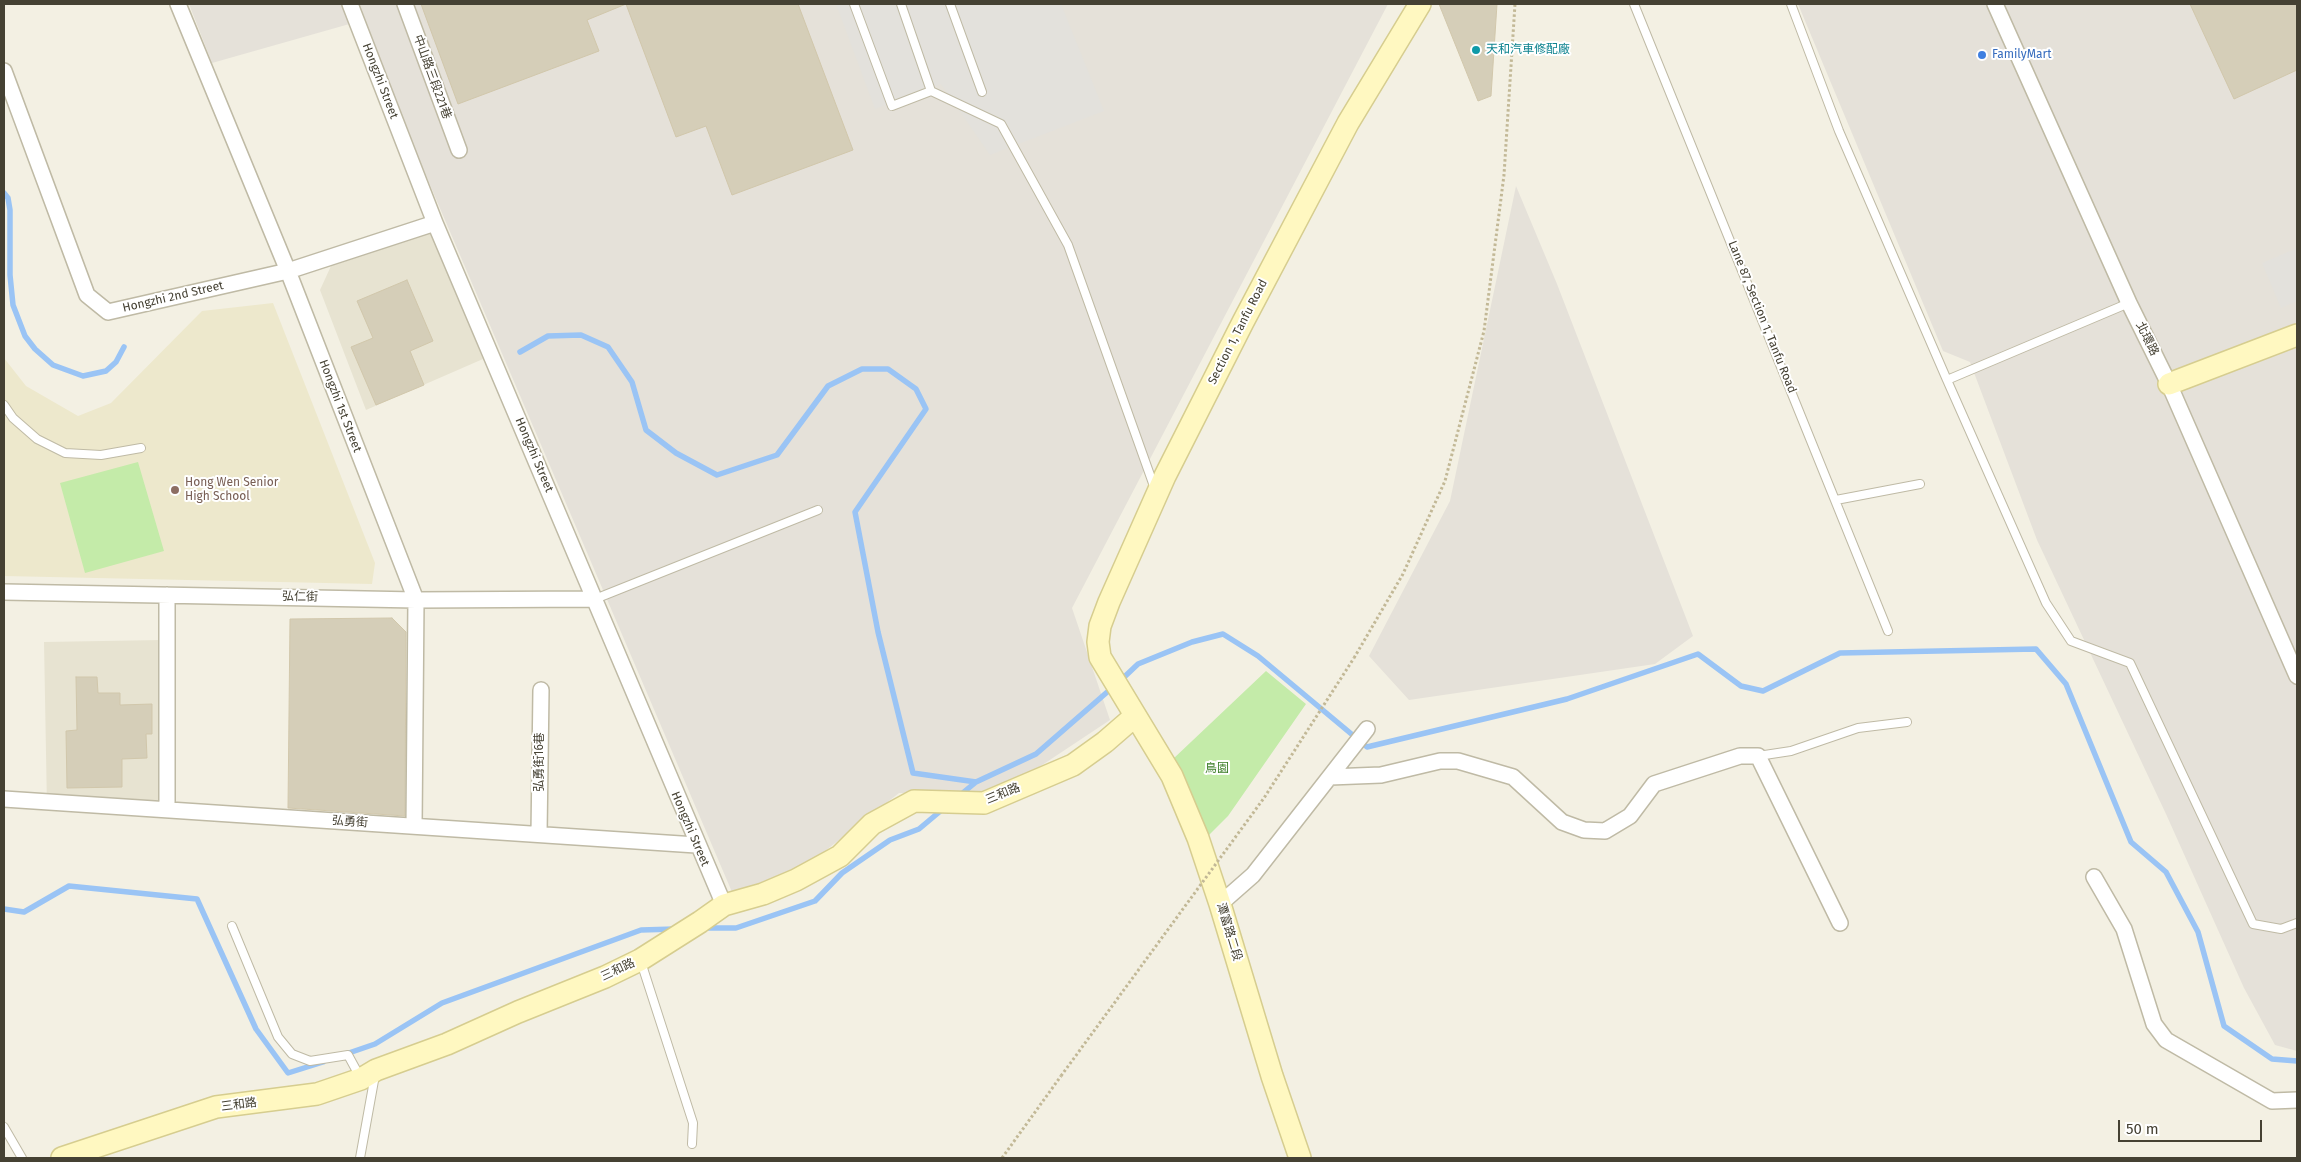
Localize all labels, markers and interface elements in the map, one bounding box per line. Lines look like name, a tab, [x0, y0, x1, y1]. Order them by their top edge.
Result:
street label: 中山路三段221巷	[410, 33, 454, 121]
street label: Hongzhi Street	[359, 41, 401, 121]
place label: 天和汽車修配廠	[1486, 43, 1570, 57]
marker: 天和汽車修配廠	[1470, 44, 1482, 56]
place label: FamilyMart	[1992, 48, 2051, 62]
marker: FamilyMart	[1976, 49, 1988, 61]
street label: Lane 87, Section 1, Tanfu Road	[1725, 239, 1799, 395]
street label: Section 1, Tanfu Road	[1205, 277, 1271, 387]
street label: Hongzhi 2nd Street	[121, 278, 225, 316]
street label: 北環路	[2133, 320, 2161, 358]
street label: Hongzhi 1st Street	[316, 358, 364, 454]
street label: Hongzhi Street	[512, 415, 556, 495]
place label: Hong Wen Senior High School	[185, 476, 278, 504]
marker: Hong Wen Senior High School	[169, 484, 181, 496]
street label: 弘仁街	[282, 589, 318, 605]
street label: 弘勇街16巷	[533, 732, 547, 792]
park label: 鳥園	[1205, 762, 1229, 776]
street label: 三和路	[984, 781, 1022, 807]
street label: Hongzhi Street	[668, 789, 712, 869]
street label: 弘勇街	[332, 814, 368, 830]
street label: 潭富路二段	[1213, 901, 1245, 963]
street label: 三和路	[599, 956, 637, 984]
street label: 三和路	[220, 1096, 258, 1114]
scale bar	[2121, 1110, 2265, 1142]
text: 50 m	[2126, 1120, 2159, 1138]

